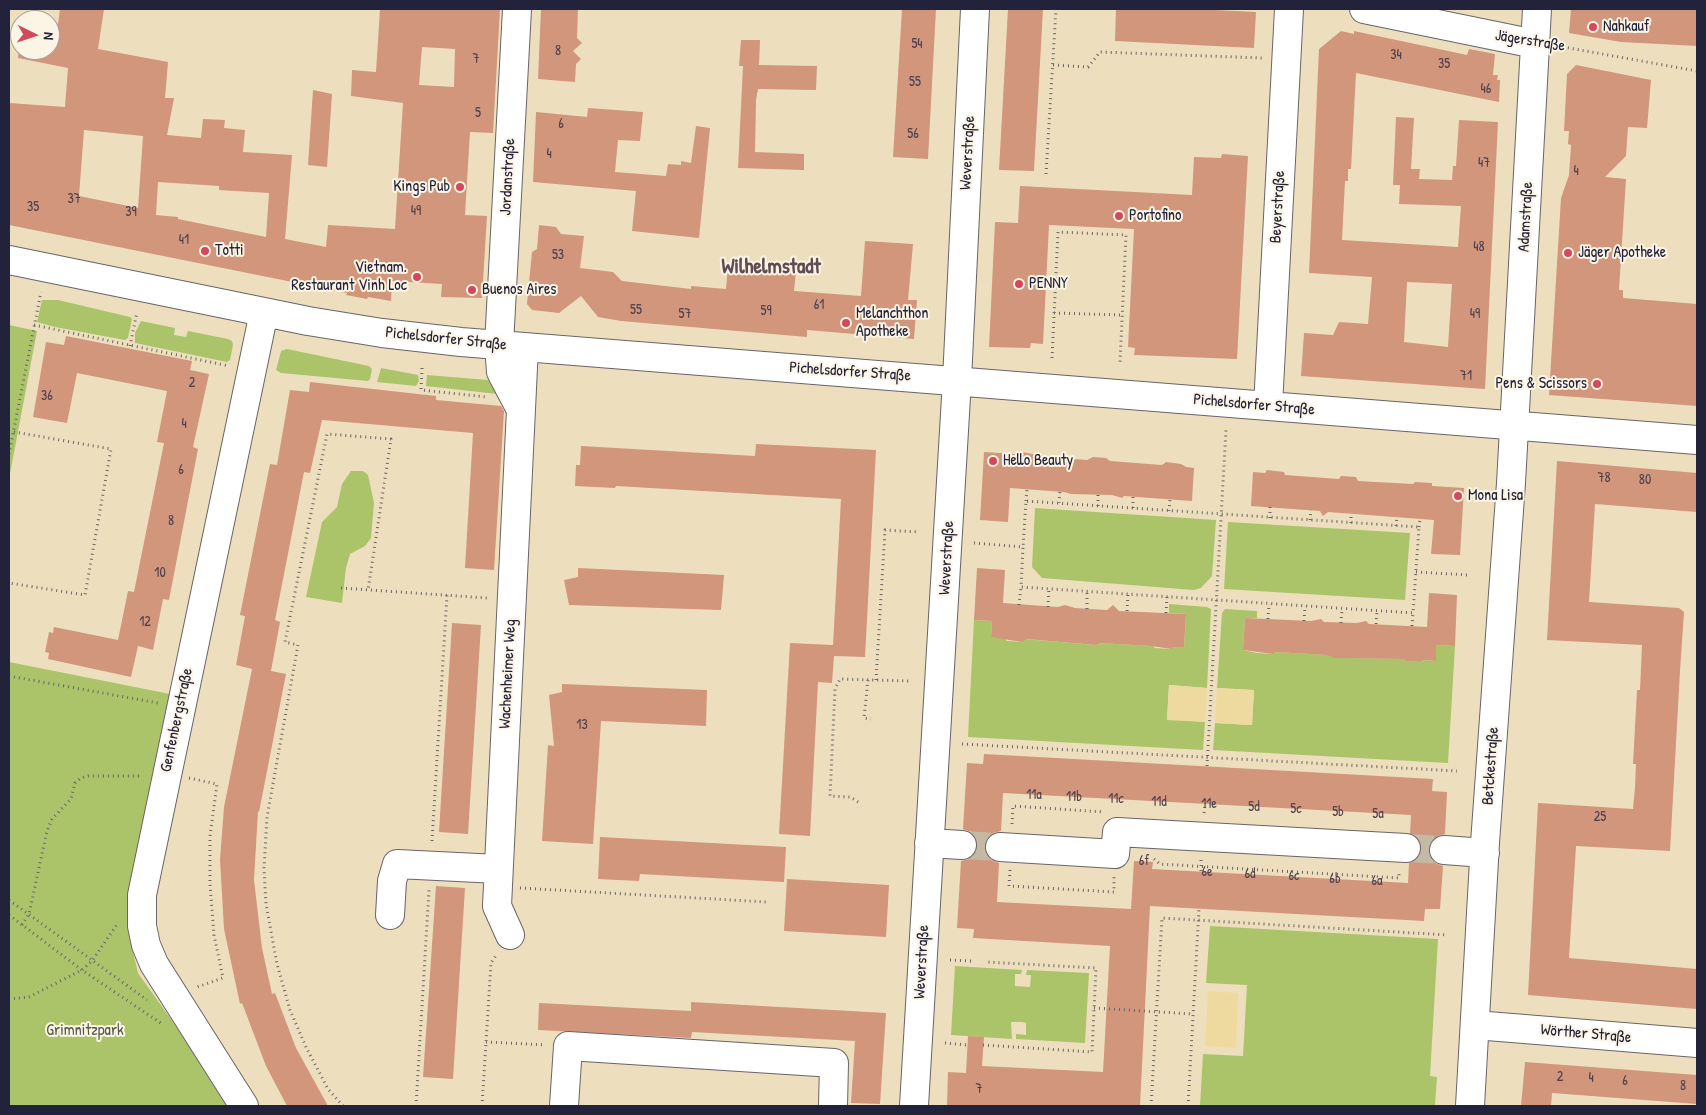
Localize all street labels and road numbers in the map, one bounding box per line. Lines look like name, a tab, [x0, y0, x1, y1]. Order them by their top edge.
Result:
street label: Jägerstraße	[1494, 26, 1566, 56]
street label: Weverstraße	[956, 116, 980, 190]
street label: Jordanstraße	[496, 138, 520, 216]
street label: Beyerstraße	[1267, 170, 1289, 244]
street label: Adamstraße	[1515, 181, 1537, 253]
street label: Pichelsdorfer Straße	[384, 323, 508, 355]
street label: Pichelsdorfer Straße	[789, 358, 911, 386]
street label: Pichelsdorfer Straße	[1192, 390, 1316, 420]
street label: Weverstraße	[935, 521, 959, 595]
street label: Wachenheimer Weg	[496, 619, 520, 729]
street label: Genfenbergstraße	[157, 666, 197, 774]
street label: Betckestraße	[1479, 726, 1503, 806]
street label: Weverstraße	[910, 925, 934, 999]
street label: Wörther Straße	[1540, 1020, 1632, 1048]

